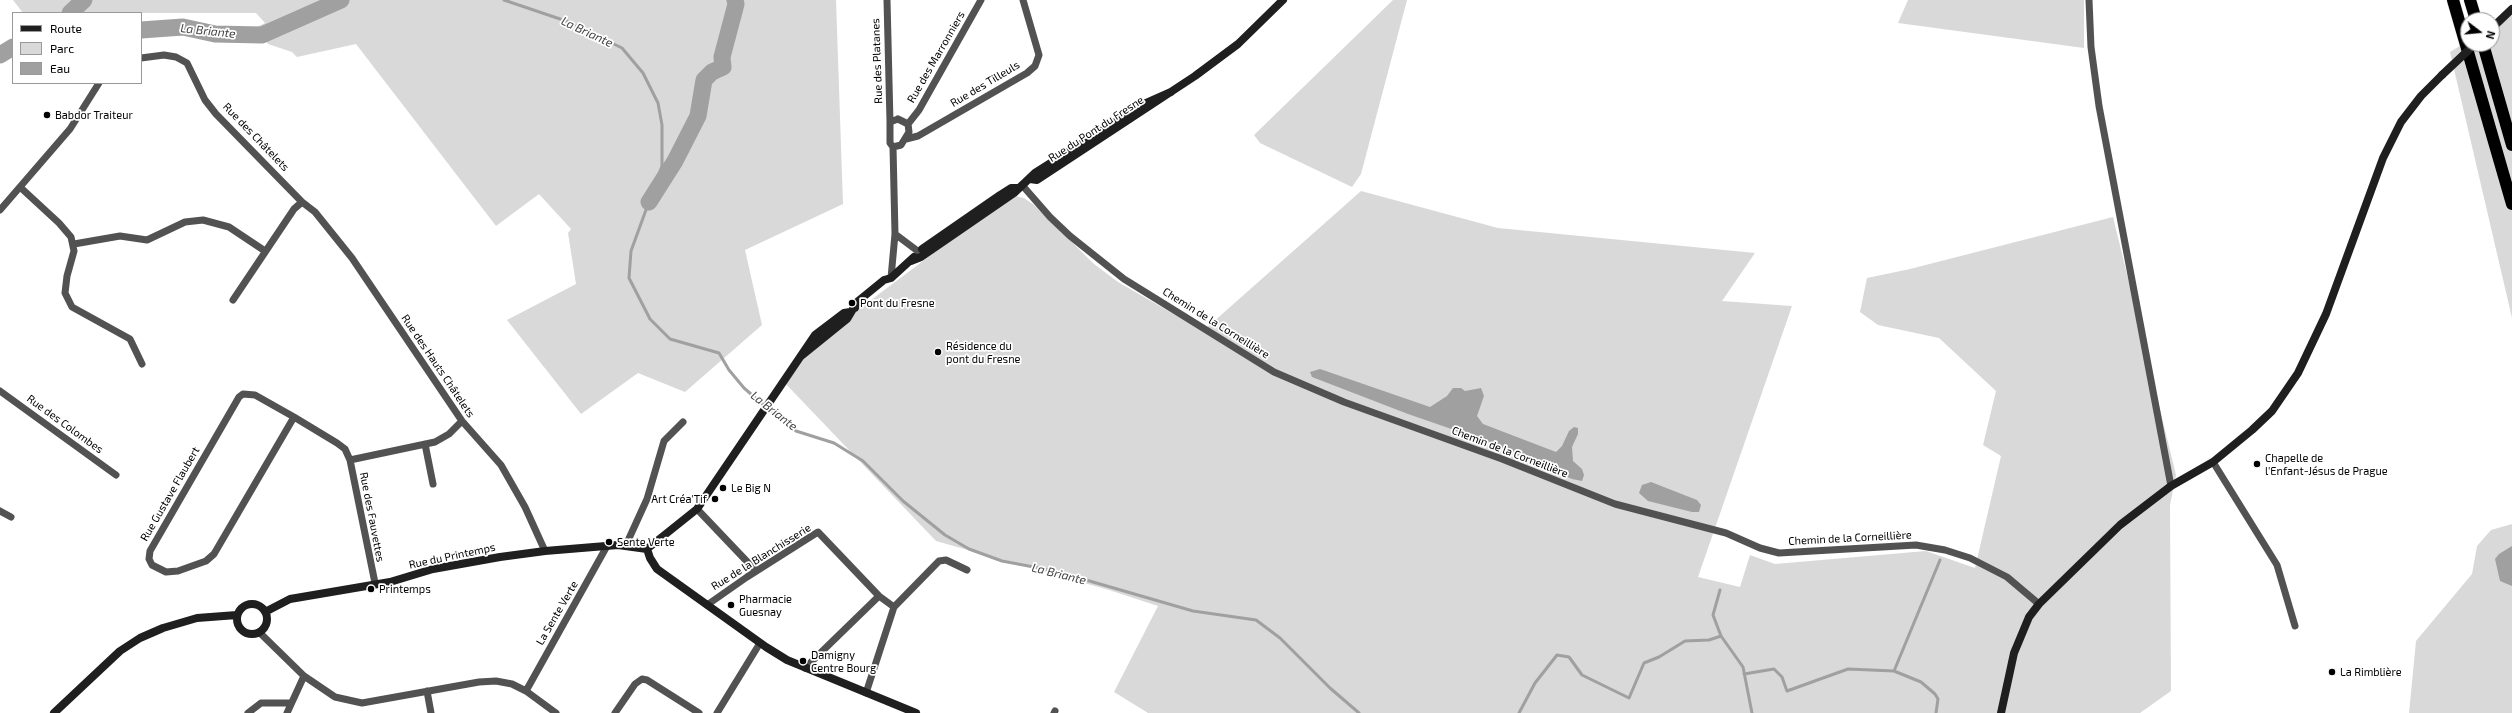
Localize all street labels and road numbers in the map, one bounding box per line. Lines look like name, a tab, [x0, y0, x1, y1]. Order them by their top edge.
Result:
street label: Rue des Marronniers	[904, 9, 968, 105]
street label: Rue des Platanes	[869, 18, 885, 104]
street label: Rue des Tilleuls	[948, 58, 1022, 110]
street label: Rue du Pont du Fresne	[1046, 93, 1146, 165]
street label: Rue des Châtelets	[220, 100, 292, 174]
street label: Chemin de la Corneillière	[1160, 285, 1272, 361]
street label: Rue des Hauts Châtelets	[399, 312, 477, 420]
street label: Rue des Colombes	[24, 392, 106, 456]
street label: Chemin de la Corneillière	[1450, 424, 1570, 480]
street label: Rue Gustave Flaubert	[138, 444, 202, 544]
street label: Rue des Fauvettes	[357, 471, 387, 563]
street label: Rue de la Blanchisserie	[709, 521, 813, 593]
street label: Chemin de la Corneillière	[1788, 528, 1912, 548]
street label: Rue du Printemps	[408, 540, 496, 572]
street label: La Sente Verte	[533, 579, 581, 647]

